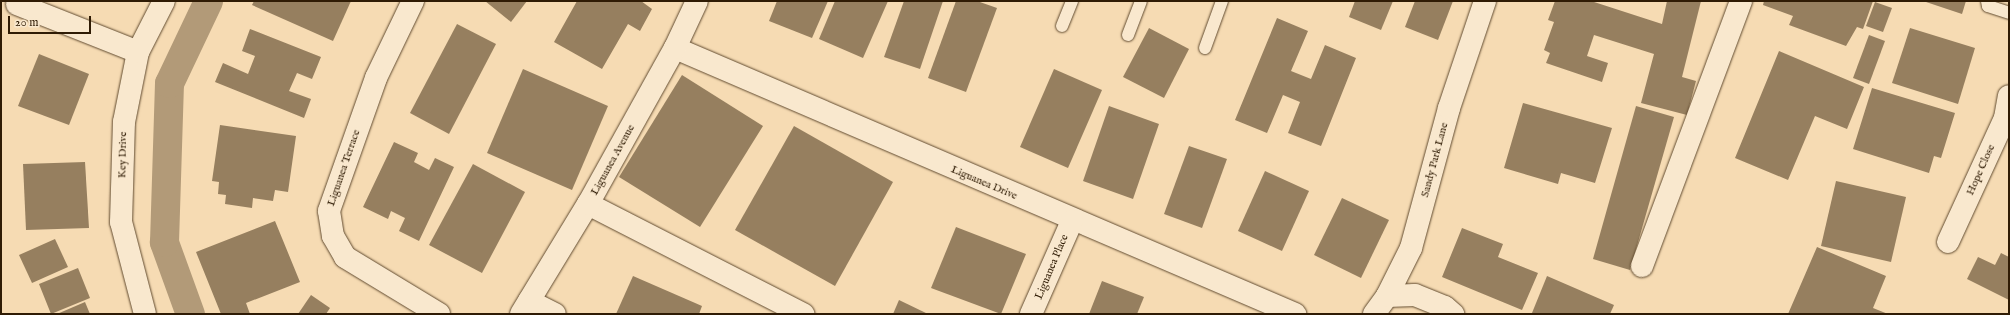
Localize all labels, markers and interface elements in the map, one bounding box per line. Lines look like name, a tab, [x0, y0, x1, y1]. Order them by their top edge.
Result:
scale bar	[10, 8, 93, 34]
text: 20 m	[15, 15, 38, 30]
street label: Sandy Park Lane	[1419, 121, 1451, 199]
street label: Liguanea Avenue	[588, 122, 638, 198]
street label: Liguanea Terrace	[325, 128, 363, 208]
street label: Key Drive	[116, 132, 130, 178]
street label: Hope Close	[1964, 143, 1998, 197]
street label: Liguanea Drive	[949, 163, 1019, 203]
street label: Liguanea Place	[1032, 233, 1072, 301]

